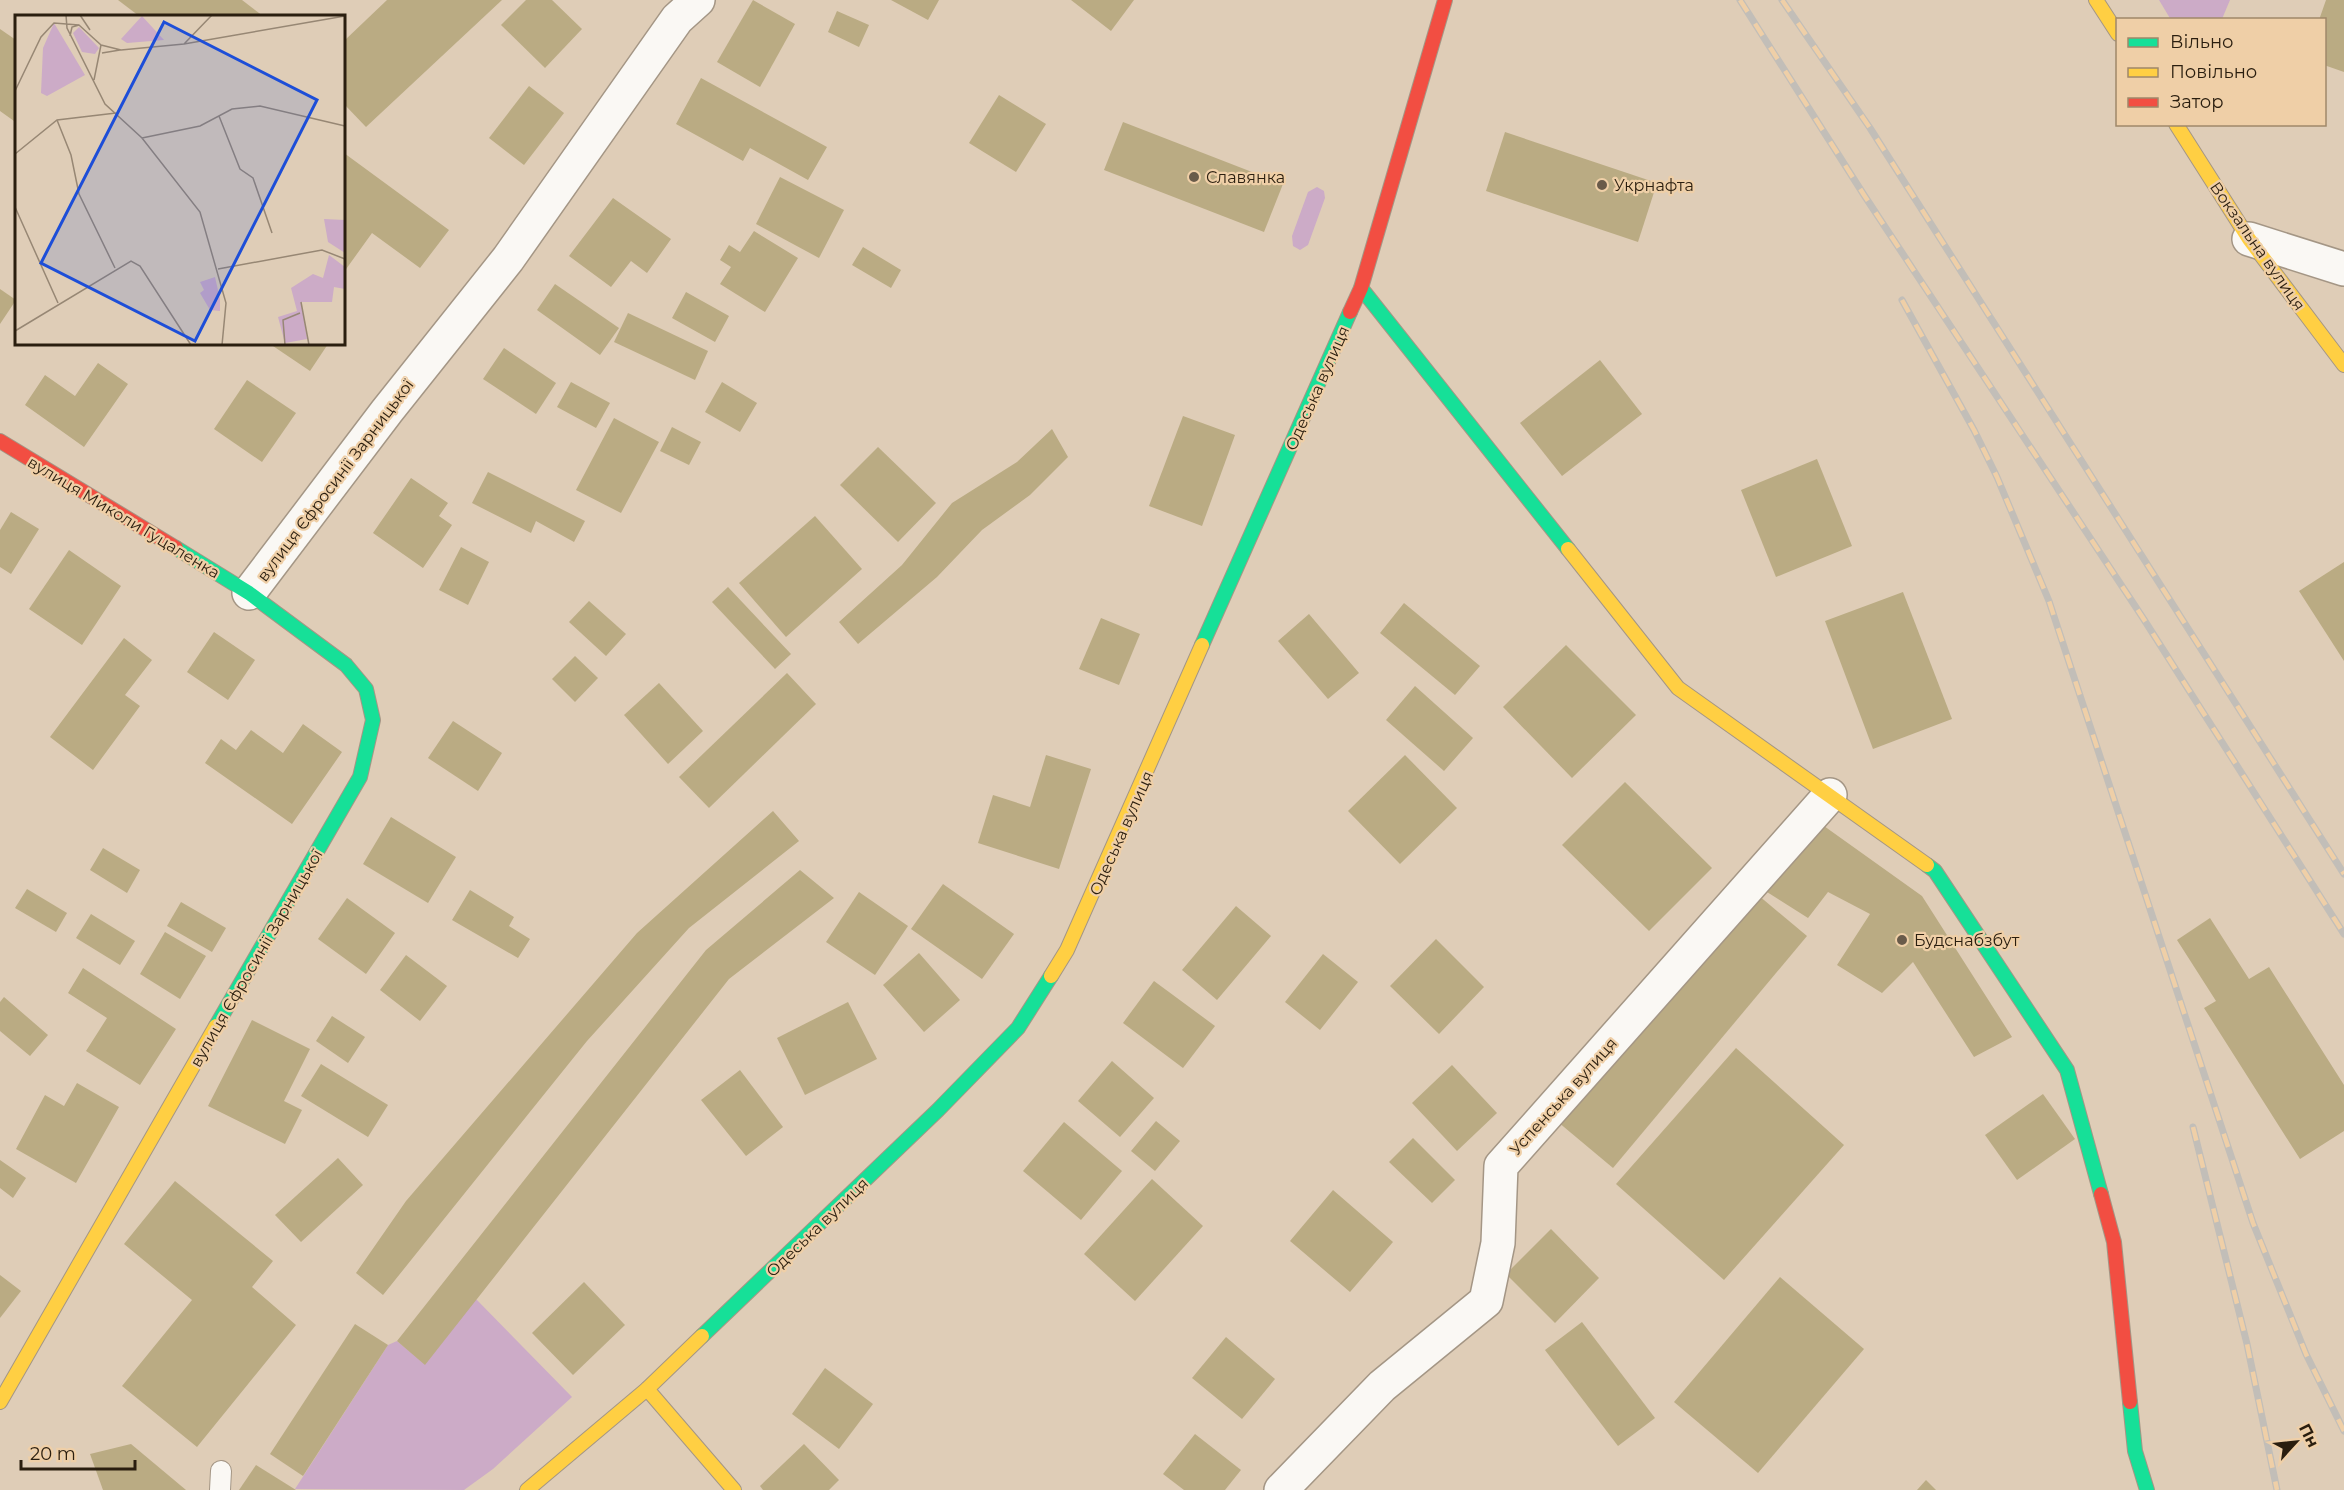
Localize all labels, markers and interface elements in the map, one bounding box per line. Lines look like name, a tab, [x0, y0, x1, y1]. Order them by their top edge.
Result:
inset map	[15, 15, 345, 345]
legend	[2116, 18, 2326, 126]
text: Вільно	[2170, 31, 2234, 53]
text: Повільно	[2170, 61, 2257, 83]
text: Затор	[2170, 91, 2224, 113]
place label: Славянка	[1206, 168, 1285, 187]
marker: Славянка	[1187, 170, 1201, 184]
place label: Укрнафта	[1614, 176, 1694, 195]
marker: Укрнафта	[1595, 178, 1609, 192]
street label: Вокзальна вулиця	[2206, 178, 2309, 314]
street label: Одеська вулиця	[1281, 323, 1353, 453]
street label: вулиця Єфросинії Зарницької	[253, 376, 418, 585]
street label: вулиця Миколи Гуцаленка	[24, 452, 223, 582]
street label: Одеська вулиця	[1085, 768, 1157, 898]
street label: вулиця Єфросинії Зарницької	[186, 846, 327, 1070]
place label: Будснабзбут	[1914, 931, 2020, 950]
marker: Будснабзбут	[1895, 933, 1909, 947]
street label: Успенська вулиця	[1506, 1034, 1621, 1159]
street label: Одеська вулиця	[762, 1174, 872, 1281]
north arrow	[2266, 1412, 2326, 1472]
text: Пн	[2295, 1420, 2323, 1450]
scale bar	[21, 1433, 135, 1471]
text: 20 m	[30, 1443, 76, 1465]

